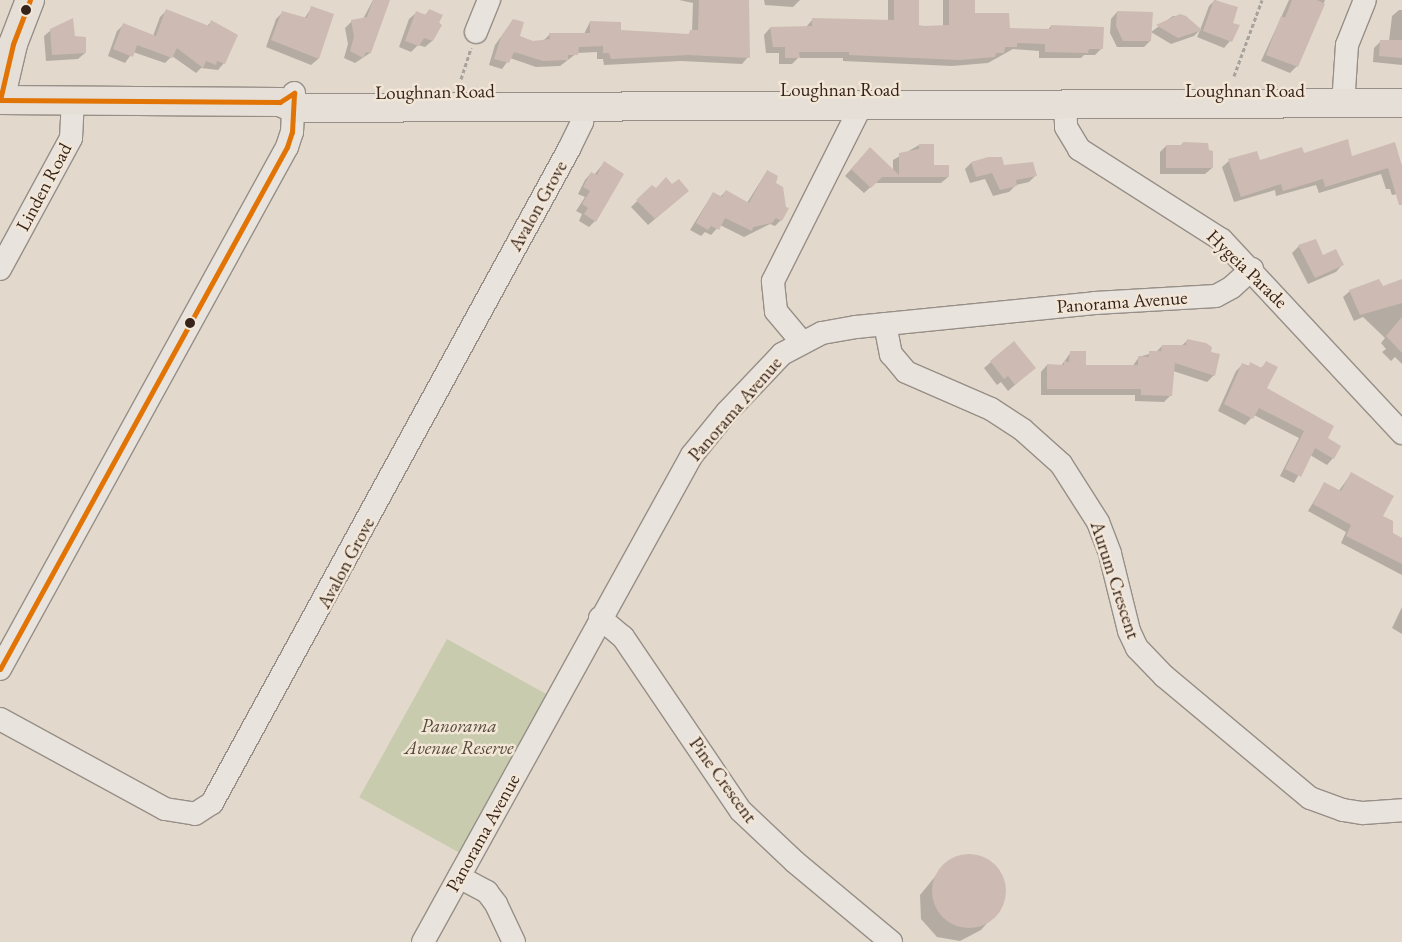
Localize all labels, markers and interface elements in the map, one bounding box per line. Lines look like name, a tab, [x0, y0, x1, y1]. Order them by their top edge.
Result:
unlabelled marker	[21, 5, 31, 15]
street label: Loughnan Road	[780, 79, 900, 101]
street label: Loughnan Road	[375, 80, 495, 104]
street label: Loughnan Road	[1185, 80, 1305, 102]
street label: Linden Road	[11, 139, 77, 235]
street label: Avalon Grove	[504, 157, 572, 255]
street label: Hygeia Parade	[1202, 225, 1292, 313]
street label: Panorama Avenue	[1056, 286, 1188, 318]
unlabelled marker	[185, 318, 195, 328]
street label: Panorama Avenue	[683, 352, 787, 466]
street label: Avalon Grove	[313, 514, 379, 612]
street label: Aurum Crescent	[1085, 518, 1145, 642]
park label: Panorama Avenue Reserve	[404, 715, 514, 759]
street label: Pine Crescent	[684, 733, 762, 827]
street label: Panorama Avenue	[441, 770, 525, 896]

